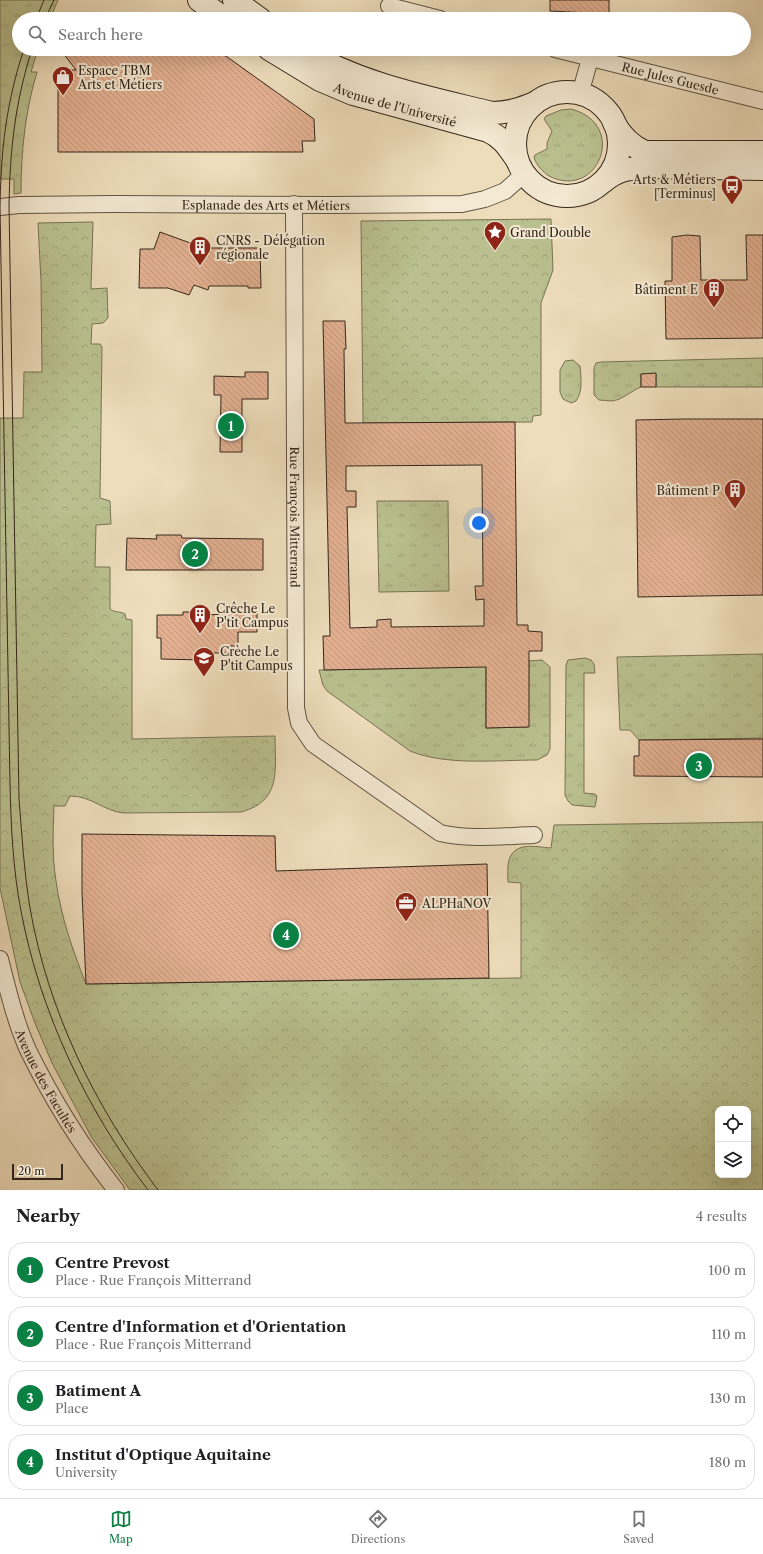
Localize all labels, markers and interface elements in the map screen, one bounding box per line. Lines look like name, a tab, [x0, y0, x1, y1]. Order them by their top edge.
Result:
search box	[12, 12, 751, 56]
icon: search	[26, 23, 48, 45]
text: Search here	[58, 25, 143, 44]
street label: Rue Jules Guesde	[620, 59, 721, 97]
place label: Espace TBM Arts et Métiers	[77, 63, 162, 92]
shop icon: Espace TBM Arts et Métiers	[50, 64, 76, 97]
street label: Avenue de l'Université	[331, 79, 458, 130]
place label: Arts & Métiers [Terminus]	[632, 172, 716, 201]
bus stop icon: Arts & Métiers [Terminus]	[719, 173, 745, 206]
street label: Esplanade des Arts et Métiers	[182, 197, 350, 213]
place icon: Grand Double	[482, 219, 508, 252]
place label: Grand Double	[510, 225, 591, 240]
place label: CNRS - Délégation régionale	[216, 233, 326, 262]
building icon: CNRS - Délégation régionale	[187, 234, 213, 267]
building icon: Bâtiment E	[701, 276, 727, 309]
place label: Bâtiment E	[634, 282, 698, 297]
pin: 1	[218, 411, 244, 441]
street label: Rue François Mitterrand	[287, 447, 303, 588]
building icon: Bâtiment P	[722, 477, 748, 510]
place label: Bâtiment P	[657, 483, 720, 498]
your location	[469, 513, 489, 533]
pin: 2	[182, 539, 208, 569]
place label: Crêche Le P'tit Campus	[216, 601, 289, 630]
building icon: Crêche Le P'tit Campus	[187, 602, 213, 635]
place label: Crèche Le P'tit Campus	[220, 644, 293, 673]
school or university icon: Crèche Le P'tit Campus	[191, 645, 217, 678]
pin: 3	[686, 751, 712, 781]
office icon: ALPHaNOV	[393, 890, 419, 923]
place label: ALPHaNOV	[421, 896, 491, 911]
pin: 4	[273, 920, 299, 950]
street label: Avenue des Facultés	[12, 1026, 80, 1135]
map controls	[715, 1106, 751, 1178]
button: locate	[715, 1106, 751, 1142]
button: layers	[715, 1142, 751, 1178]
scale bar	[12, 1162, 63, 1181]
text: 20 m	[18, 1164, 44, 1178]
text: Nearby	[16, 1206, 80, 1226]
text: 4 results	[696, 1208, 747, 1224]
text: Centre Prevost	[55, 1253, 170, 1272]
text: 1	[27, 1262, 33, 1278]
text: 100 m	[708, 1262, 746, 1278]
text: Place · Rue François Mitterrand	[55, 1272, 251, 1288]
text: Centre d'Information et d'Orientation	[55, 1317, 346, 1336]
text: 2	[26, 1326, 34, 1342]
text: 110 m	[711, 1326, 746, 1342]
text: Place · Rue François Mitterrand	[55, 1336, 251, 1352]
text: Batiment A	[55, 1381, 141, 1400]
text: 3	[26, 1390, 34, 1406]
text: 130 m	[710, 1390, 746, 1406]
text: Place	[55, 1400, 88, 1416]
text: Institut d'Optique Aquitaine	[55, 1445, 271, 1464]
text: 4	[26, 1454, 34, 1470]
text: 180 m	[709, 1454, 746, 1470]
text: University	[55, 1464, 118, 1480]
tab: Map	[109, 1508, 133, 1546]
tab: Directions	[351, 1508, 405, 1546]
tab: Saved	[623, 1508, 654, 1546]

